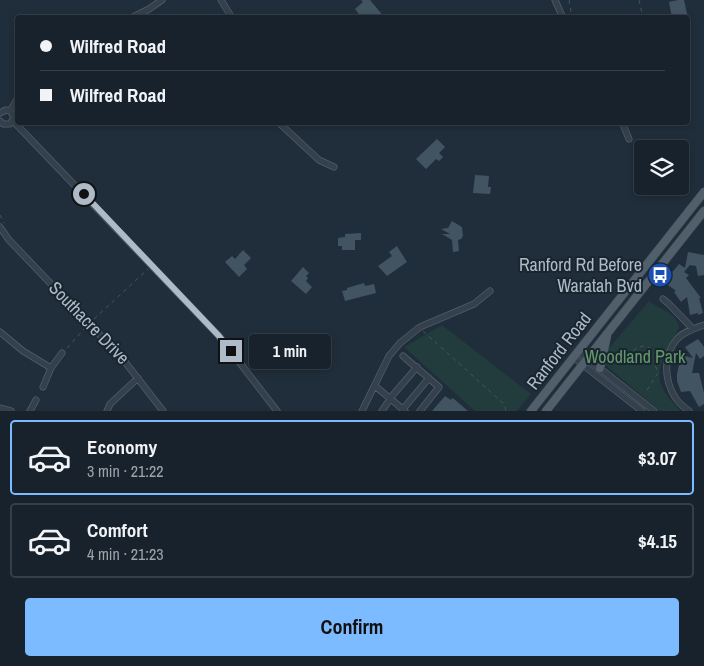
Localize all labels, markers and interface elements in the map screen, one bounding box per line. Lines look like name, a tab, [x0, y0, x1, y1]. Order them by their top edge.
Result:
text: Wilfred Road	[70, 33, 166, 59]
text: Wilfred Road	[70, 82, 166, 108]
map controls	[634, 140, 689, 195]
button: layers	[634, 140, 689, 195]
route start	[73, 183, 95, 205]
place label: Ranford Rd Before Waratah Bvd	[519, 252, 642, 298]
bus stop icon: Ranford Rd Before Waratah Bvd	[647, 262, 673, 288]
street label: Southacre Drive	[43, 276, 135, 370]
street label: Ranford Road	[520, 307, 597, 395]
callout: 1 min	[248, 334, 331, 368]
route end	[220, 340, 242, 362]
text: 1 min	[273, 340, 307, 362]
park label: Woodland Park	[585, 344, 686, 369]
text: Economy	[87, 434, 157, 460]
icon: car	[27, 435, 72, 480]
text: $3.07	[638, 445, 677, 471]
text: 3 min · 21:22	[87, 460, 164, 482]
text: Comfort	[87, 517, 148, 543]
icon: car	[27, 518, 72, 563]
text: $4.15	[638, 528, 677, 554]
text: 4 min · 21:23	[87, 543, 164, 565]
button: Confirm	[25, 598, 679, 656]

